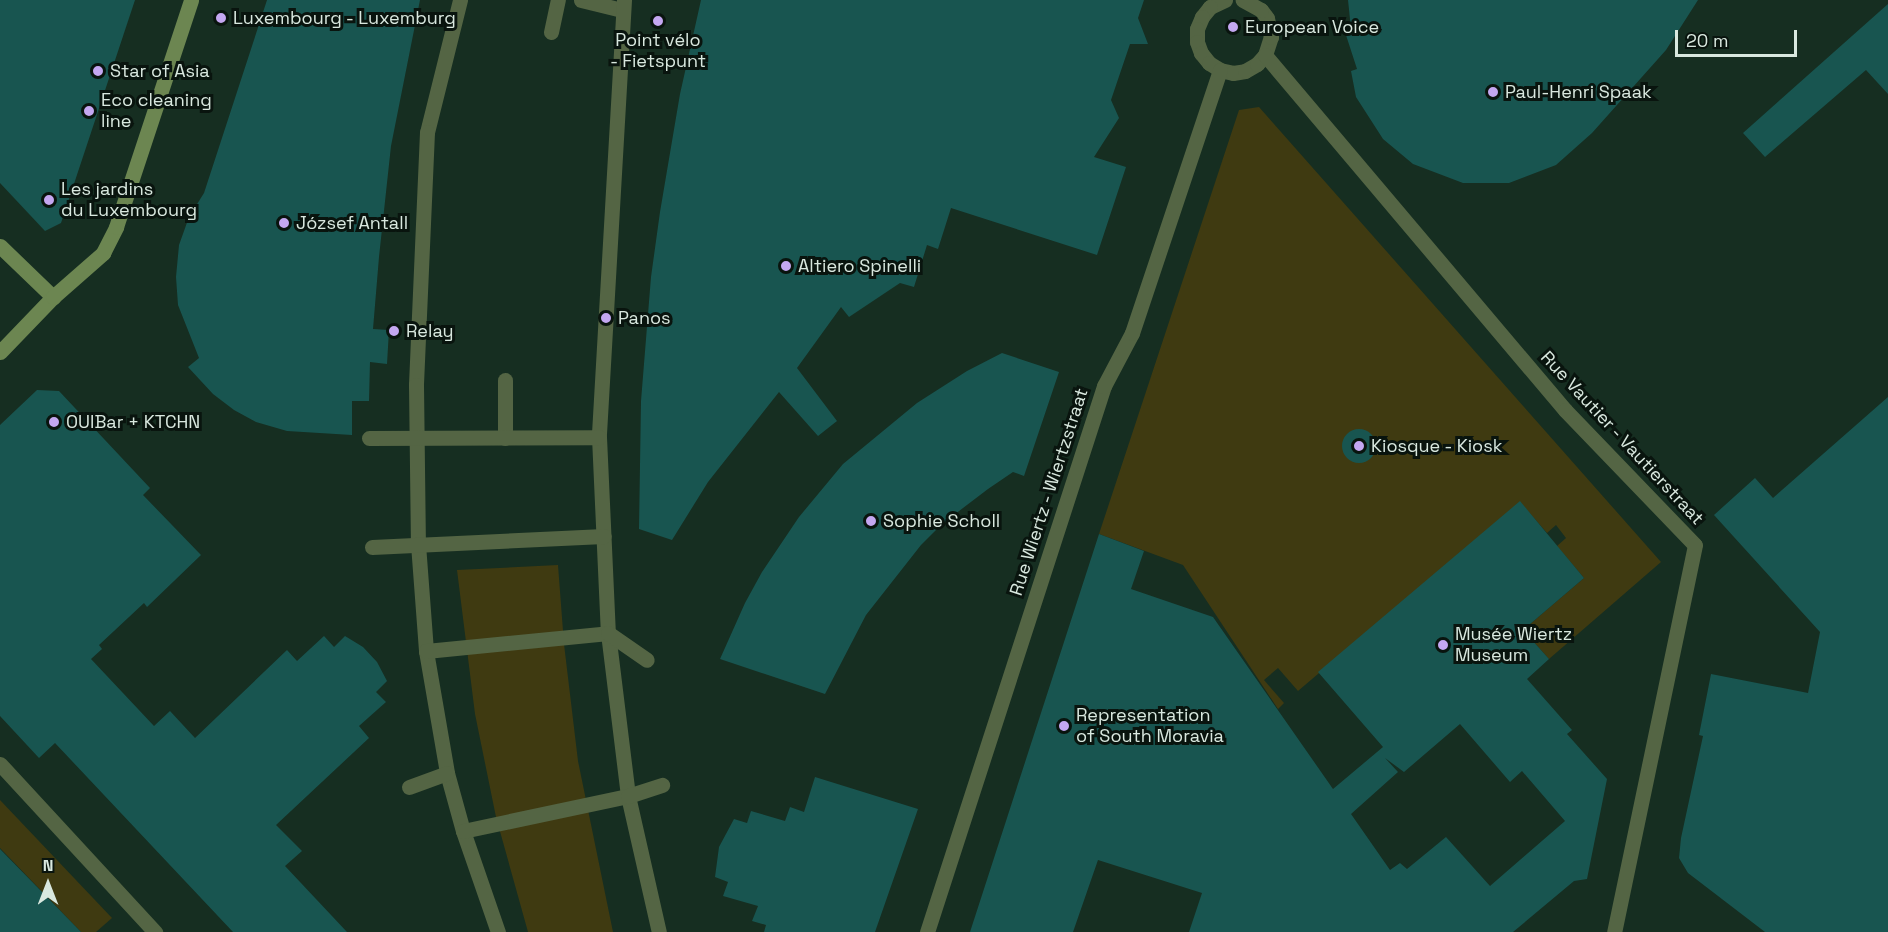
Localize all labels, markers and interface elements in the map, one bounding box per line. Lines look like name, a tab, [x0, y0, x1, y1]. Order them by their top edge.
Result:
place label: Luxembourg - Luxemburg	[233, 7, 457, 29]
marker: Luxembourg - Luxemburg	[214, 11, 228, 25]
marker: Point vélo - Fietspunt	[651, 14, 665, 28]
place label: European Voice	[1245, 16, 1379, 38]
scale bar	[1678, 18, 1800, 56]
marker: European Voice	[1226, 20, 1240, 34]
text: 20 m	[1686, 29, 1729, 52]
place label: Point vélo - Fietspunt	[610, 30, 706, 72]
place label: Star of Asia	[110, 60, 210, 82]
marker: Star of Asia	[91, 64, 105, 78]
place label: Paul-Henri Spaak	[1505, 81, 1652, 103]
marker: Paul-Henri Spaak	[1486, 85, 1500, 99]
place label: Eco cleaning line	[101, 90, 212, 132]
marker: Eco cleaning line	[82, 104, 96, 118]
place label: Les jardins du Luxembourg	[61, 179, 197, 222]
marker: Les jardins du Luxembourg	[42, 193, 56, 207]
place label: József Antall	[296, 212, 408, 234]
marker: József Antall	[277, 216, 291, 230]
place label: Altiero Spinelli	[798, 255, 921, 277]
marker: Altiero Spinelli	[779, 259, 793, 273]
place label: Panos	[618, 307, 671, 329]
marker: Panos	[599, 311, 613, 325]
place label: Relay	[406, 320, 454, 342]
marker: Relay	[387, 324, 401, 338]
street label: Rue Vautier - Vautierstraat	[1535, 346, 1709, 530]
street label: Rue Wiertz - Wiertzstraat	[1005, 385, 1093, 599]
place label: OUIBar + KTCHN	[66, 411, 200, 433]
marker: OUIBar + KTCHN	[47, 415, 61, 429]
place label: Kiosque - Kiosk	[1371, 435, 1503, 457]
marker: Kiosque - Kiosk	[1352, 439, 1366, 453]
place label: Sophie Scholl	[883, 510, 1000, 532]
marker: Sophie Scholl	[864, 514, 878, 528]
place label: Musée Wiertz Museum	[1455, 624, 1572, 666]
marker: Musée Wiertz Museum	[1436, 638, 1450, 652]
place label: Representation of South Moravia	[1076, 705, 1224, 748]
marker: Representation of South Moravia	[1057, 719, 1071, 733]
north arrow	[18, 854, 78, 914]
text: N	[43, 855, 53, 876]

